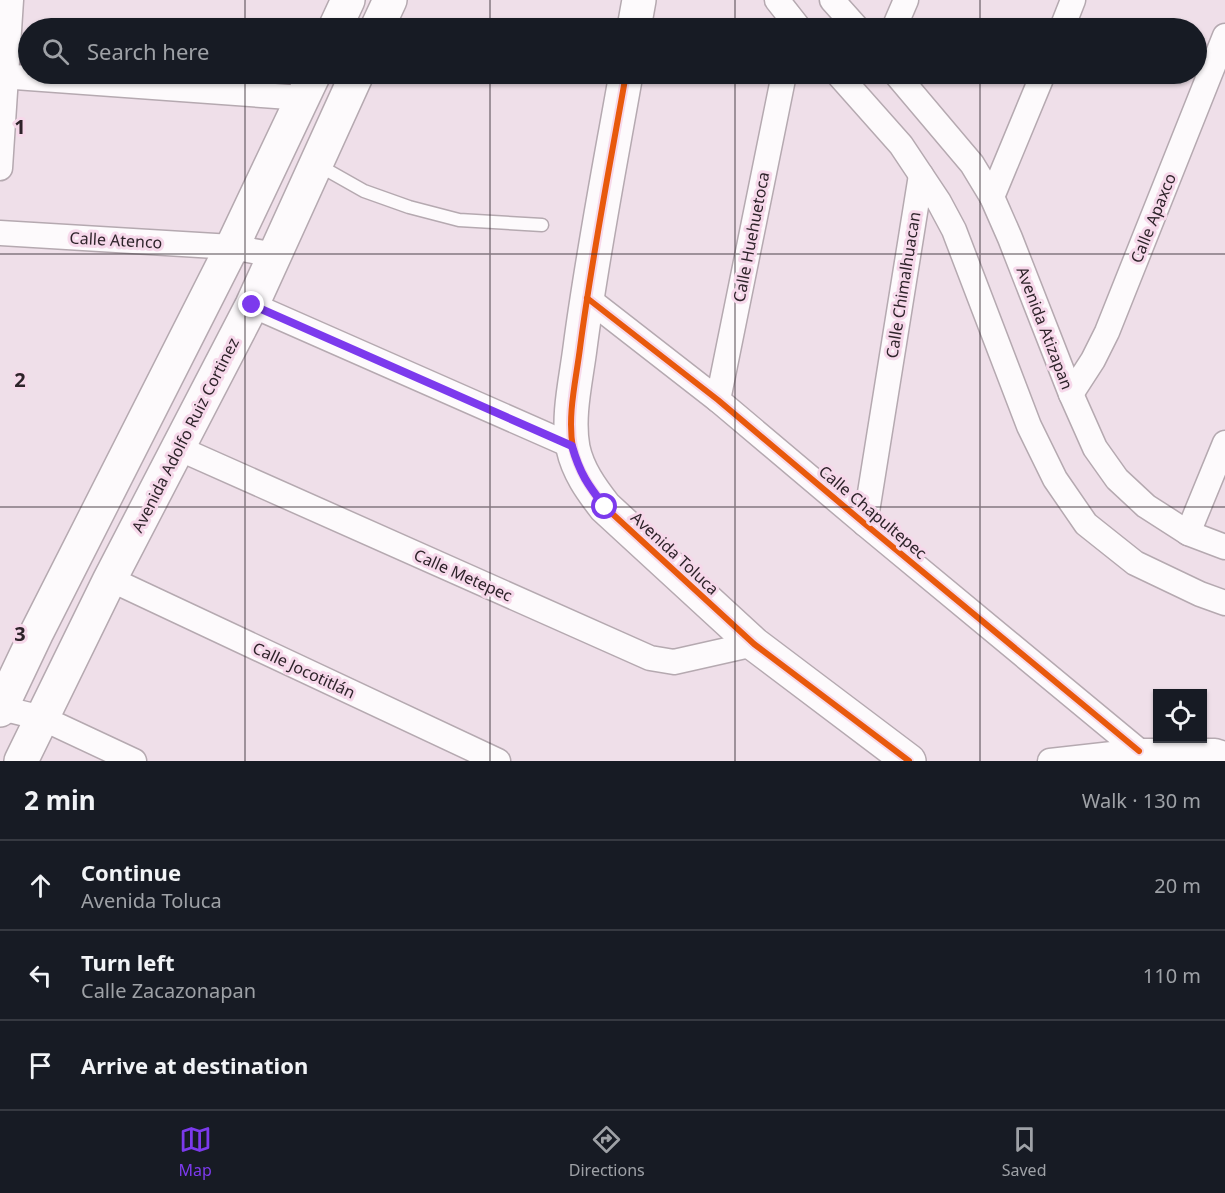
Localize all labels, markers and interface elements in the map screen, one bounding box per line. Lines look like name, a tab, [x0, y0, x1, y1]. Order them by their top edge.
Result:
search box	[18, 18, 1207, 84]
icon: search	[39, 35, 72, 68]
text: Search here	[87, 36, 209, 66]
text: 1	[14, 113, 26, 140]
street label: Calle Huehuetoca	[728, 170, 774, 304]
street label: Calle Apaxco	[1125, 170, 1181, 266]
street label: Calle Chimalhuacan	[881, 210, 925, 360]
street label: Calle Atenco	[69, 227, 163, 253]
street label: Avenida Atizapan	[1011, 264, 1079, 392]
route end	[238, 291, 264, 317]
street label: Avenida Adolfo Ruiz Cortinez	[126, 334, 244, 536]
text: 2	[14, 366, 26, 393]
street label: Calle Chapultepec	[814, 460, 932, 564]
route start	[591, 493, 617, 519]
street label: Avenida Toluca	[626, 507, 724, 599]
street label: Calle Metepec	[410, 544, 516, 607]
text: 3	[14, 620, 26, 647]
street label: Calle Jocotitlán	[249, 637, 359, 703]
map controls	[1153, 689, 1207, 743]
button: locate	[1153, 689, 1207, 743]
text: 2 min	[24, 782, 96, 818]
text: Walk · 130 m	[1082, 787, 1201, 814]
text: Continue	[81, 857, 181, 887]
icon: ahead	[24, 869, 57, 902]
text: 20 m	[1154, 872, 1201, 899]
text: Avenida Toluca	[81, 887, 222, 914]
text: Turn left	[81, 947, 175, 977]
icon: left	[24, 959, 57, 992]
text: 110 m	[1143, 962, 1201, 989]
text: Calle Zacazonapan	[81, 977, 256, 1004]
icon: arrive	[24, 1049, 57, 1082]
text: Arrive at destination	[81, 1050, 308, 1080]
tab: Map	[178, 1123, 212, 1181]
tab: Directions	[569, 1123, 645, 1181]
tab: Saved	[1002, 1123, 1046, 1181]

